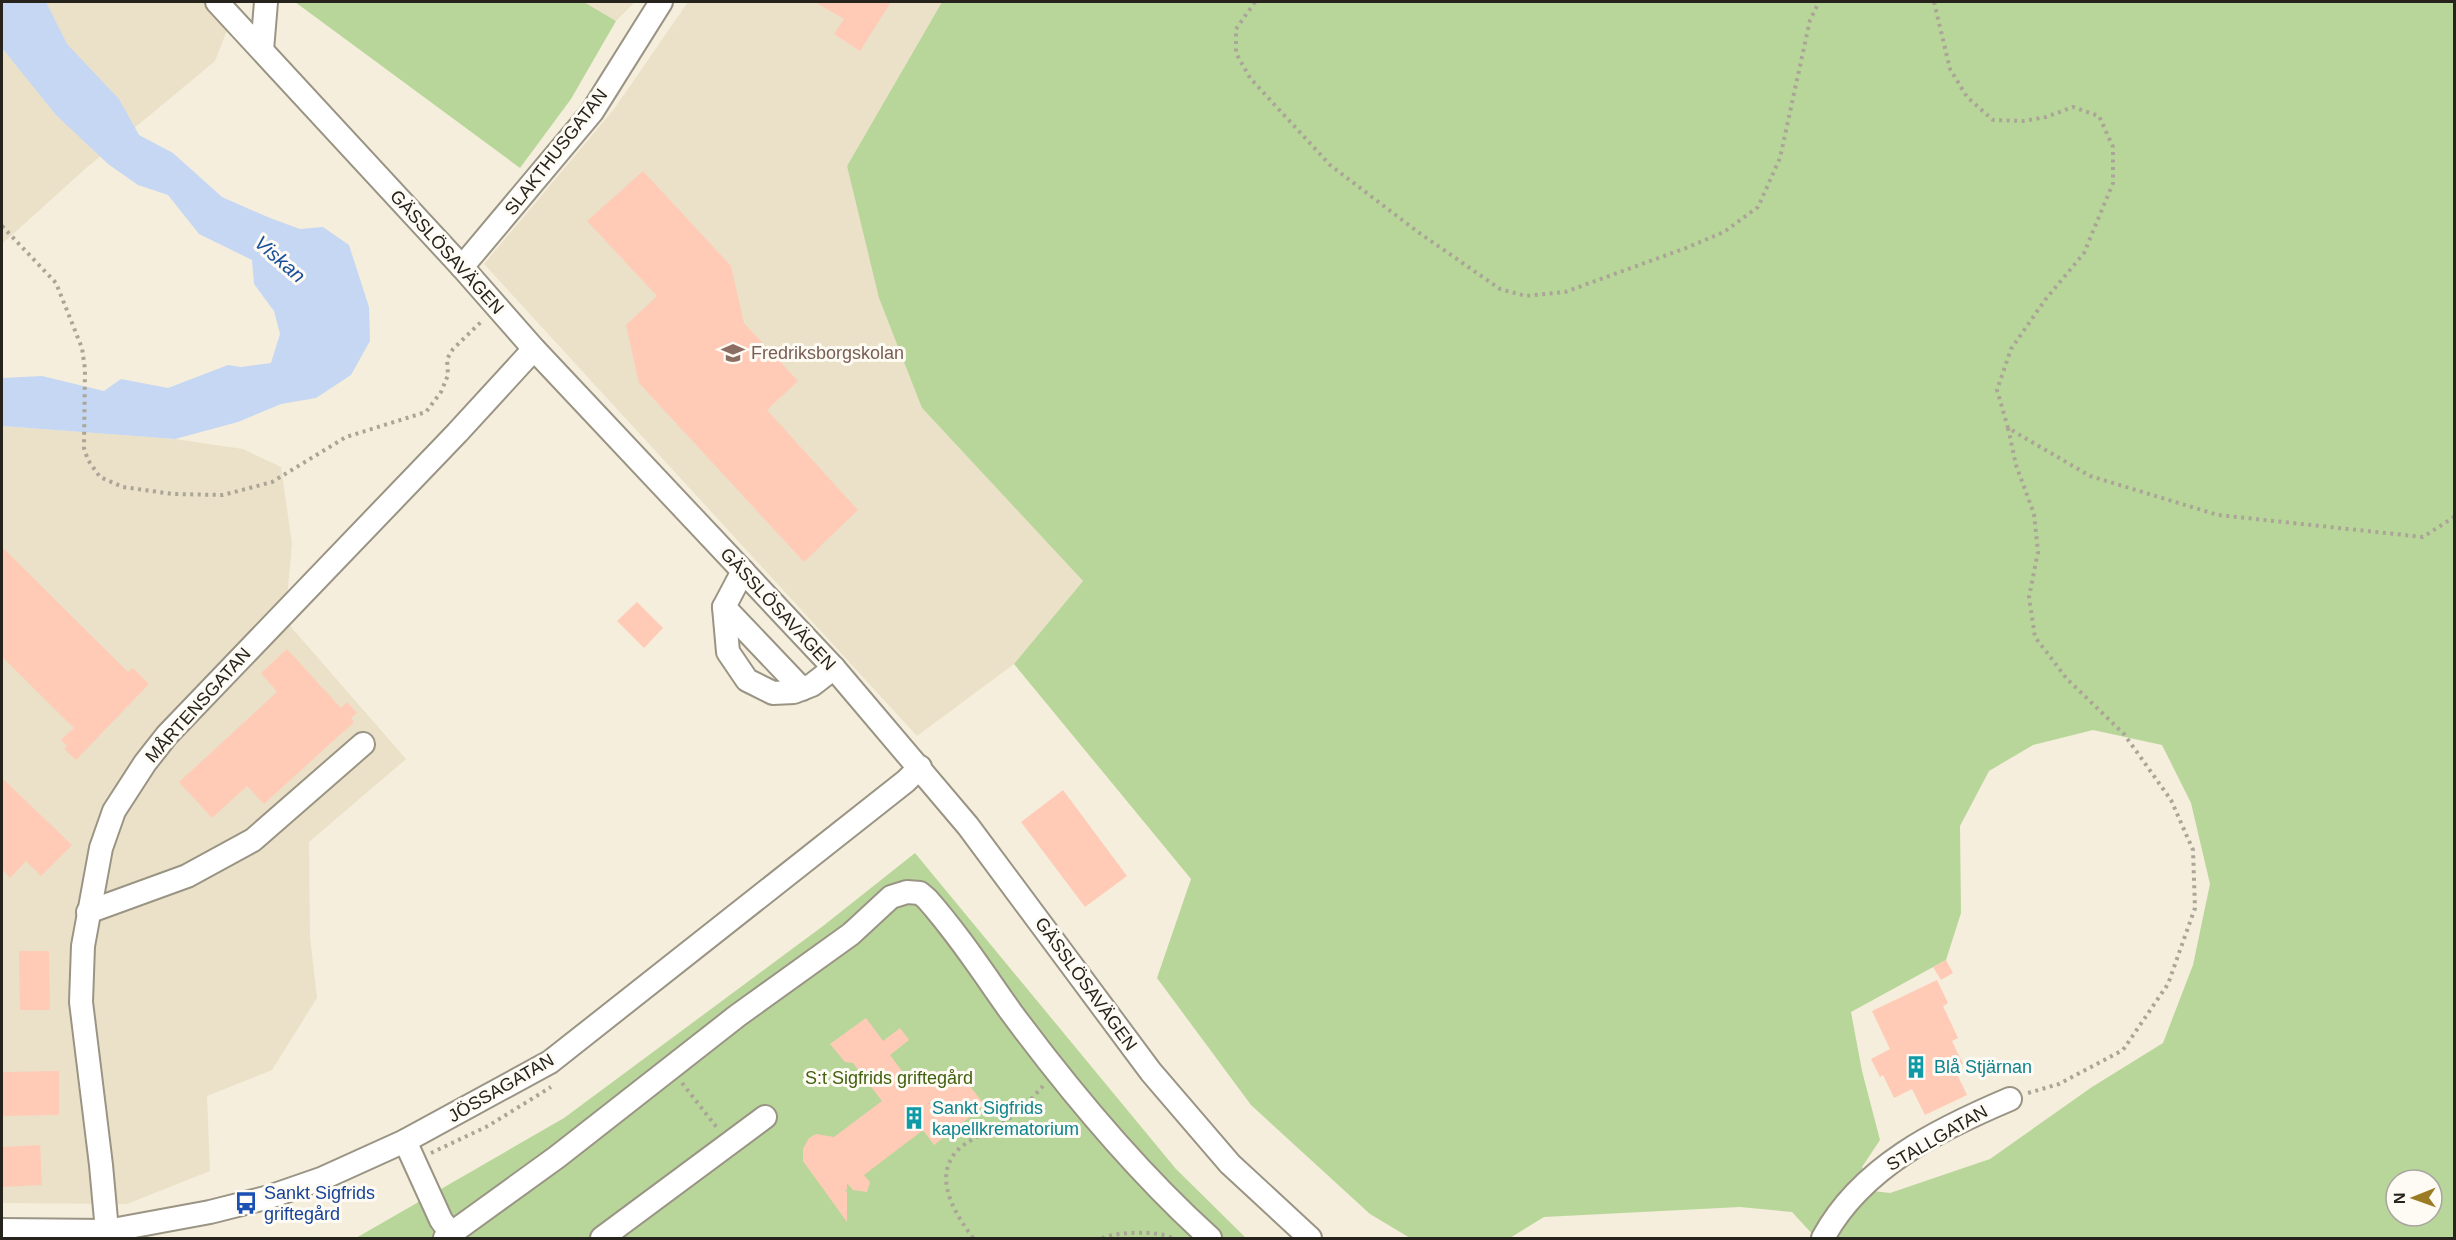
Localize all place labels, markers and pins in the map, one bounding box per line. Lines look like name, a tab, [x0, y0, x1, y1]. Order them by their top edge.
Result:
school or university icon: Fredriksborgskolan	[720, 340, 746, 366]
place label: Fredriksborgskolan	[751, 343, 904, 363]
building icon: Blå Stjärnan	[1903, 1054, 1929, 1080]
place label: Blå Stjärnan	[1934, 1057, 2032, 1077]
place label: Sankt Sigfrids kapellkrematorium	[932, 1098, 1079, 1139]
building icon: Sankt Sigfrids kapellkrematorium	[901, 1105, 927, 1131]
place label: Sankt Sigfrids griftegård	[264, 1183, 375, 1224]
bus stop icon: Sankt Sigfrids griftegård	[233, 1190, 259, 1216]

